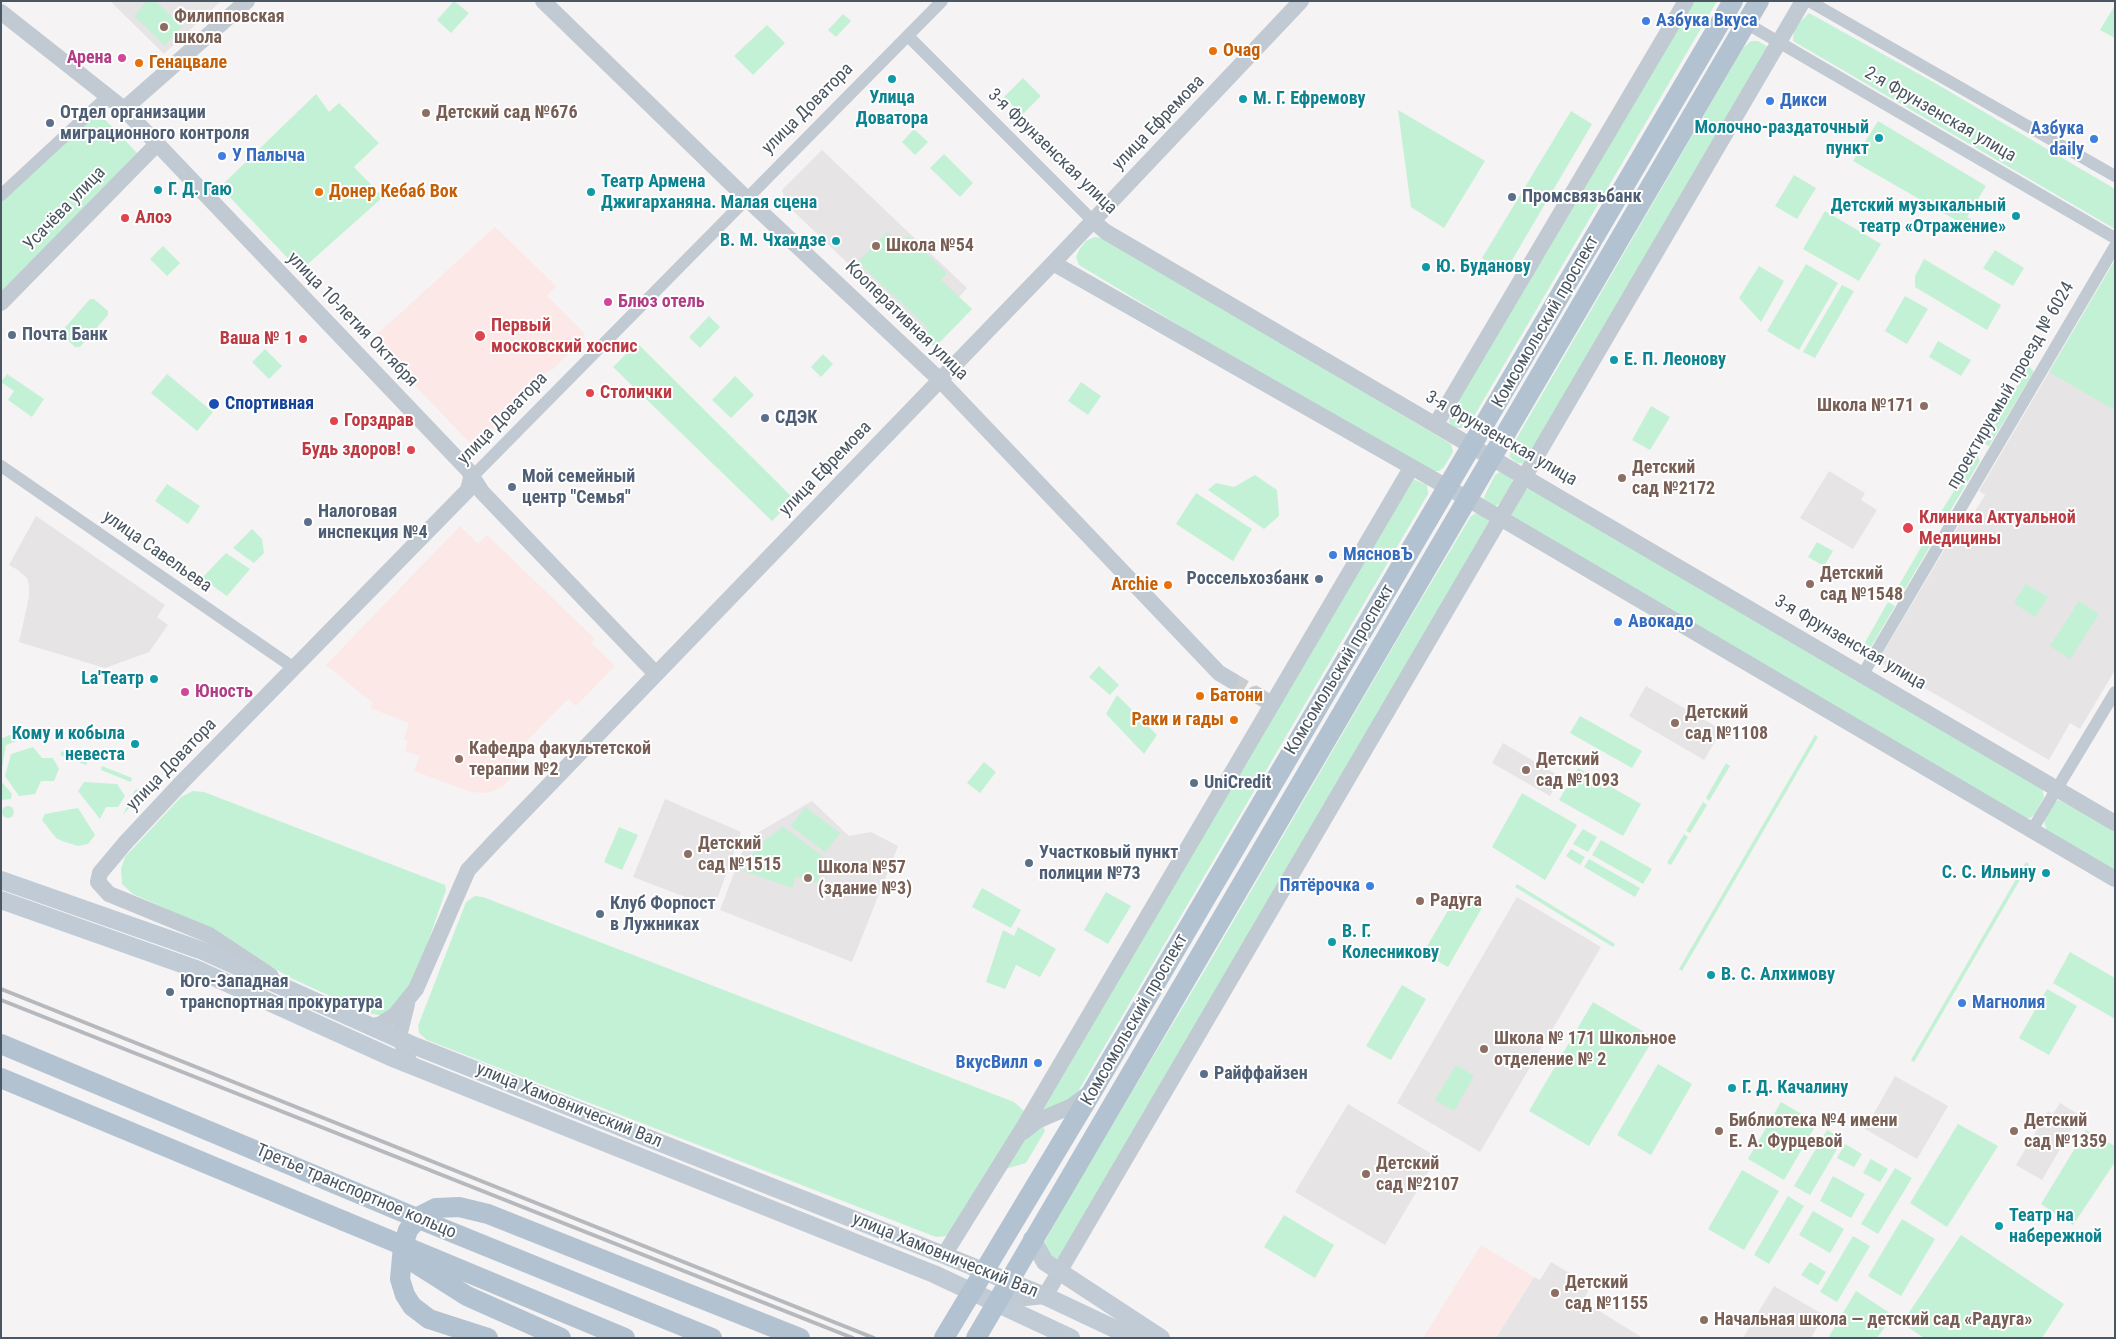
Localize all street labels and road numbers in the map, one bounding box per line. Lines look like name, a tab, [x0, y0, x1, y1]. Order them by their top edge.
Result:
street label: улица Доватора	[758, 59, 858, 159]
street label: 2-я Фрунзенская улица	[1860, 63, 2020, 167]
street label: улица Ефремова	[1108, 71, 1210, 175]
street label: 3-я Фрунзенская улица	[983, 85, 1121, 219]
street label: Усачёва улица	[19, 162, 111, 256]
street label: Комсомольский проспект	[1488, 232, 1604, 412]
street label: улица 10-летия Октября	[282, 248, 422, 392]
street label: Кооперативная улица	[840, 257, 972, 385]
street label: проектируемый проезд № 6024	[1943, 279, 2079, 493]
street label: улица Доватора	[454, 368, 552, 470]
street label: 3-я Фрунзенская улица	[1421, 387, 1581, 491]
street label: улица Ефремова	[775, 417, 877, 521]
street label: улица Савельева	[98, 506, 216, 598]
street label: Комсомольский проспект	[1281, 581, 1399, 759]
street label: 3-я Фрунзенская улица	[1770, 591, 1930, 695]
street label: улица Доватора	[123, 714, 221, 816]
street label: Комсомольский проспект	[1077, 930, 1193, 1110]
street label: улица Хамовнический Вал	[473, 1059, 665, 1153]
street label: Третье транспортное кольцо	[253, 1140, 459, 1244]
street label: улица Хамовнический Вал	[849, 1209, 1041, 1303]

